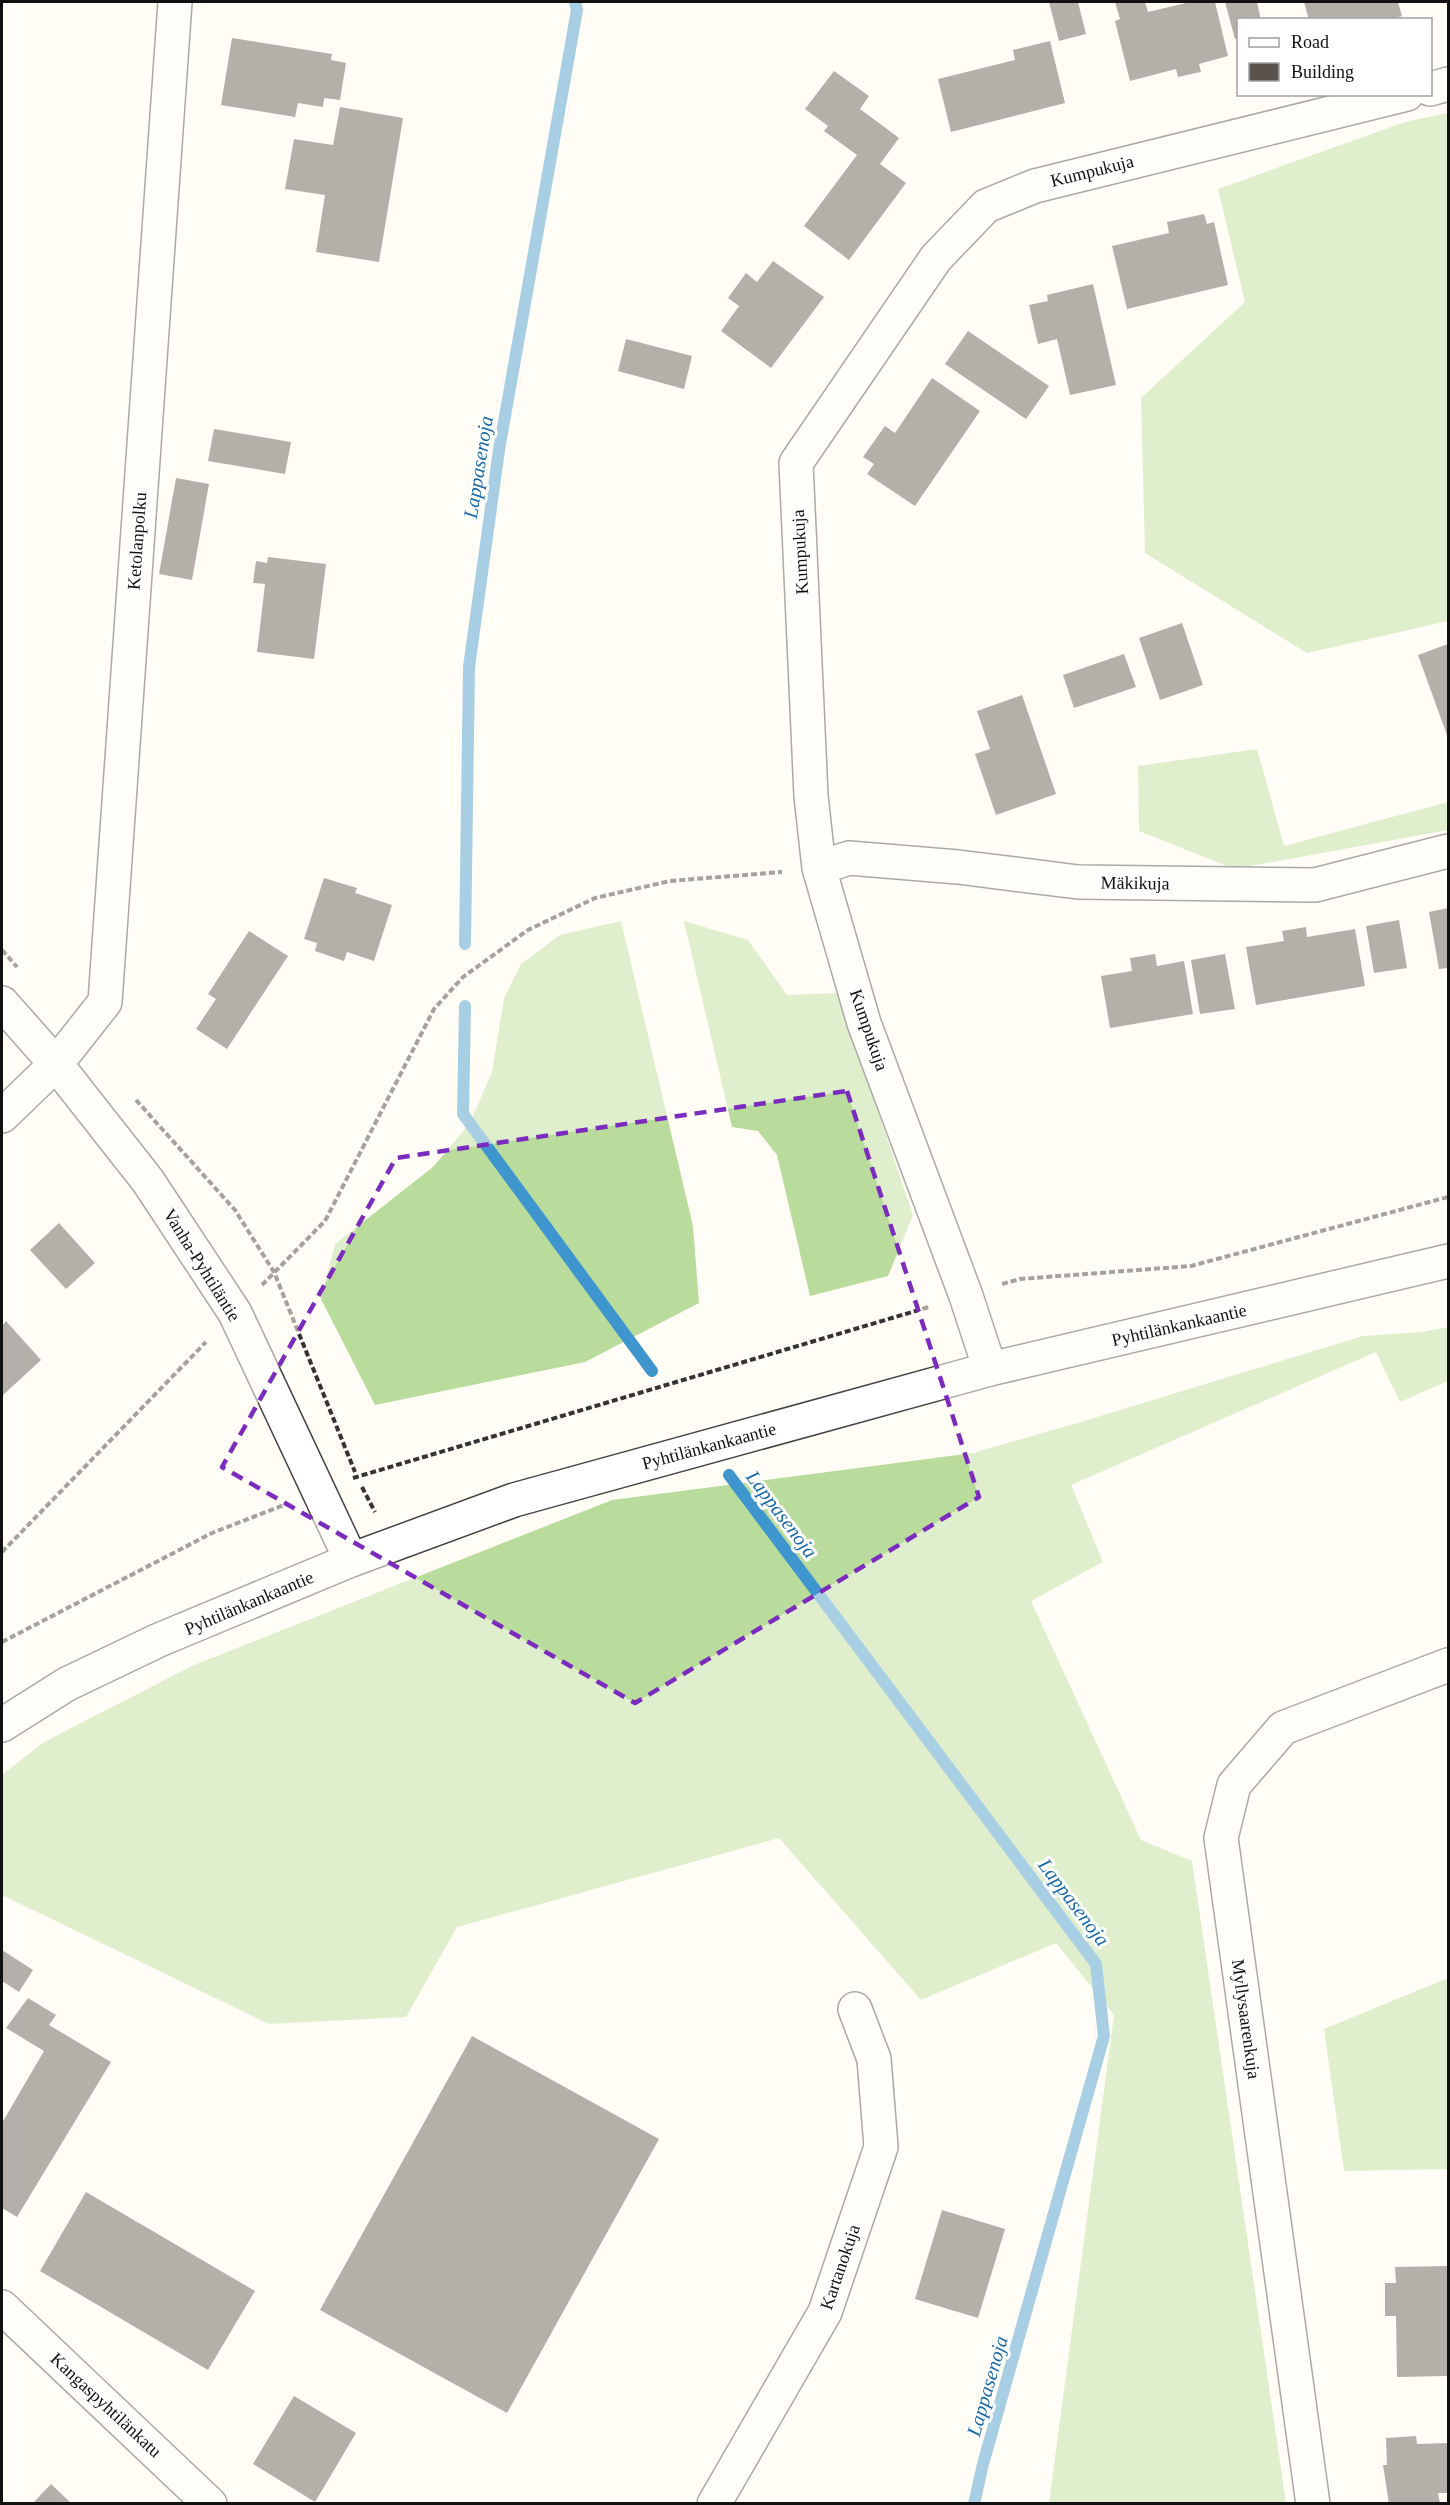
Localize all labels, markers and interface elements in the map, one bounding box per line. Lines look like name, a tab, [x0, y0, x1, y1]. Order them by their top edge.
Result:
legend	[1237, 18, 1432, 96]
text: Road	[1291, 32, 1329, 52]
text: Building	[1291, 62, 1354, 82]
street label: Kumpukuja	[1048, 151, 1136, 191]
water label: Lappasenoja	[459, 414, 498, 521]
street label: Ketolanpolku	[124, 491, 150, 591]
street label: Kumpukuja	[788, 509, 812, 595]
street label: Mäkikuja	[1100, 872, 1170, 894]
street label: Kumpukuja	[846, 987, 892, 1073]
street label: Vanha-Pyhtiläntie	[159, 1205, 245, 1325]
street label: Pyhtilänkankaantie	[1110, 1300, 1248, 1350]
street label: Pyhtilänkankaantie	[640, 1418, 778, 1474]
water label: Lappasenoja	[741, 1465, 822, 1562]
street label: Pyhtilänkankaantie	[182, 1567, 316, 1639]
water label: Lappasenoja	[1033, 1853, 1114, 1950]
street label: Myllysaarenkuja	[1228, 1958, 1264, 2080]
street label: Kartanokuja	[816, 2222, 864, 2312]
water label: Lappasenoja	[962, 2333, 1013, 2440]
street label: Kangaspyhtilänkatu	[47, 2349, 165, 2461]

